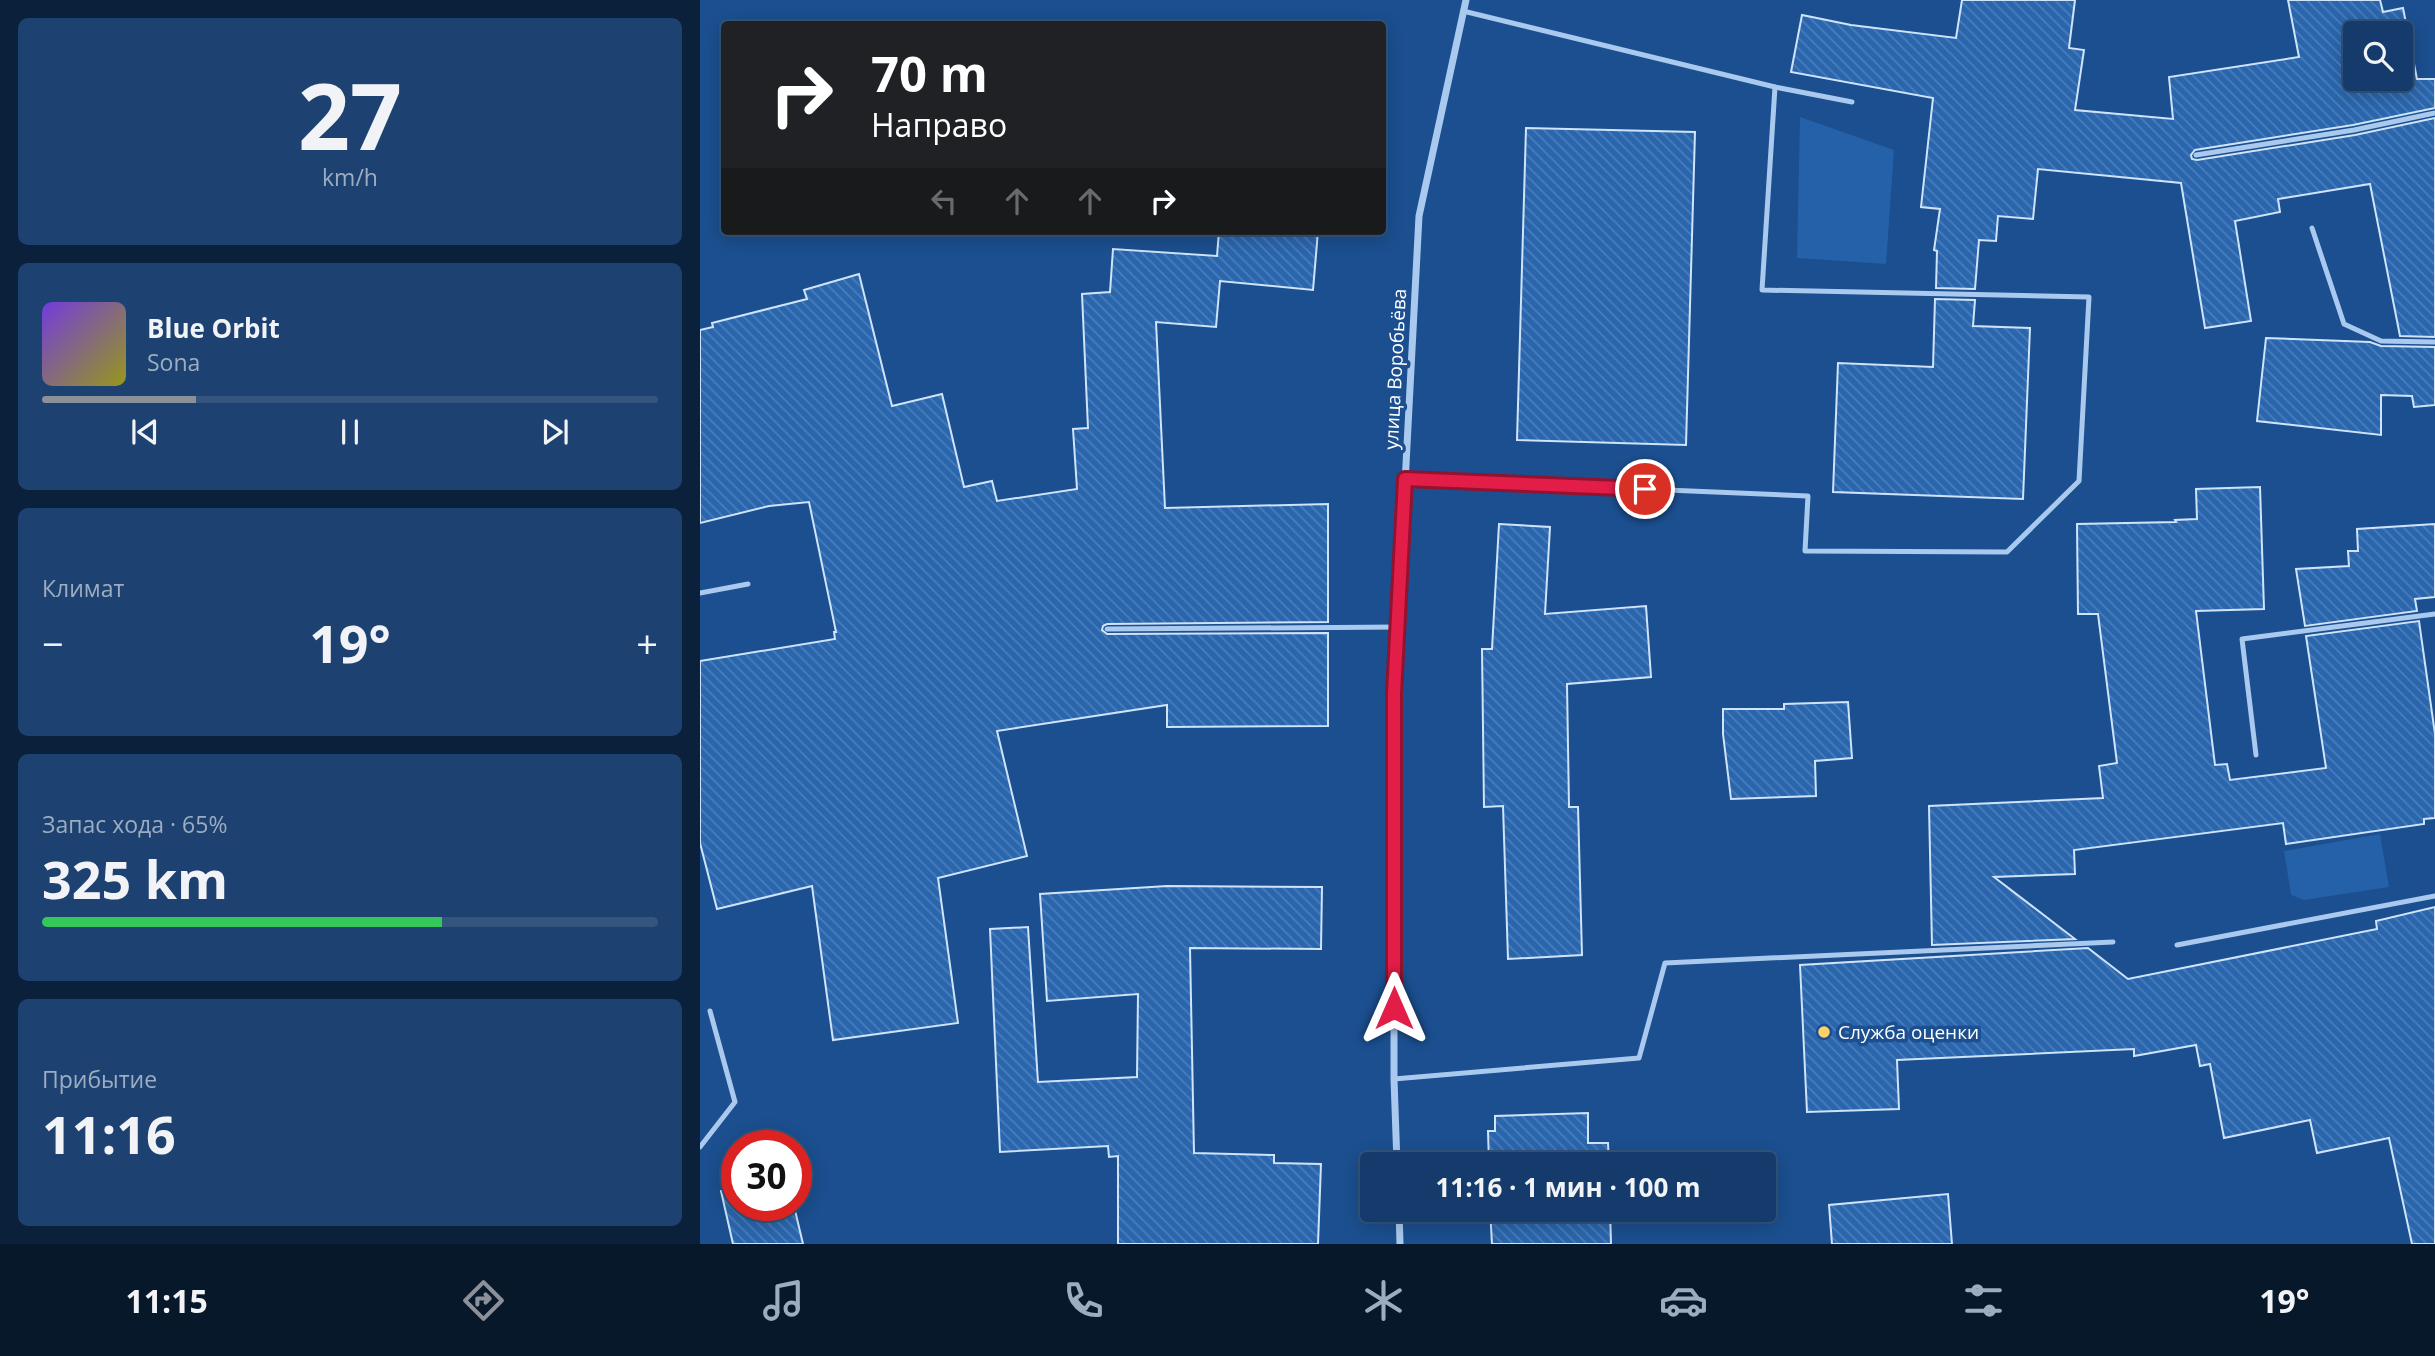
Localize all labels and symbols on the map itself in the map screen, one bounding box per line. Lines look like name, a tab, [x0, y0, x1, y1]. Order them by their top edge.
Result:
street label: улица Воробьёва	[1378, 288, 1412, 450]
pin	[1615, 459, 1675, 519]
position arrow	[1357, 971, 1431, 1045]
place label: Служба оценки	[1838, 1019, 1979, 1045]
marker: Служба оценки	[1816, 1024, 1832, 1040]
speed limit sign: 30	[721, 1130, 812, 1221]

